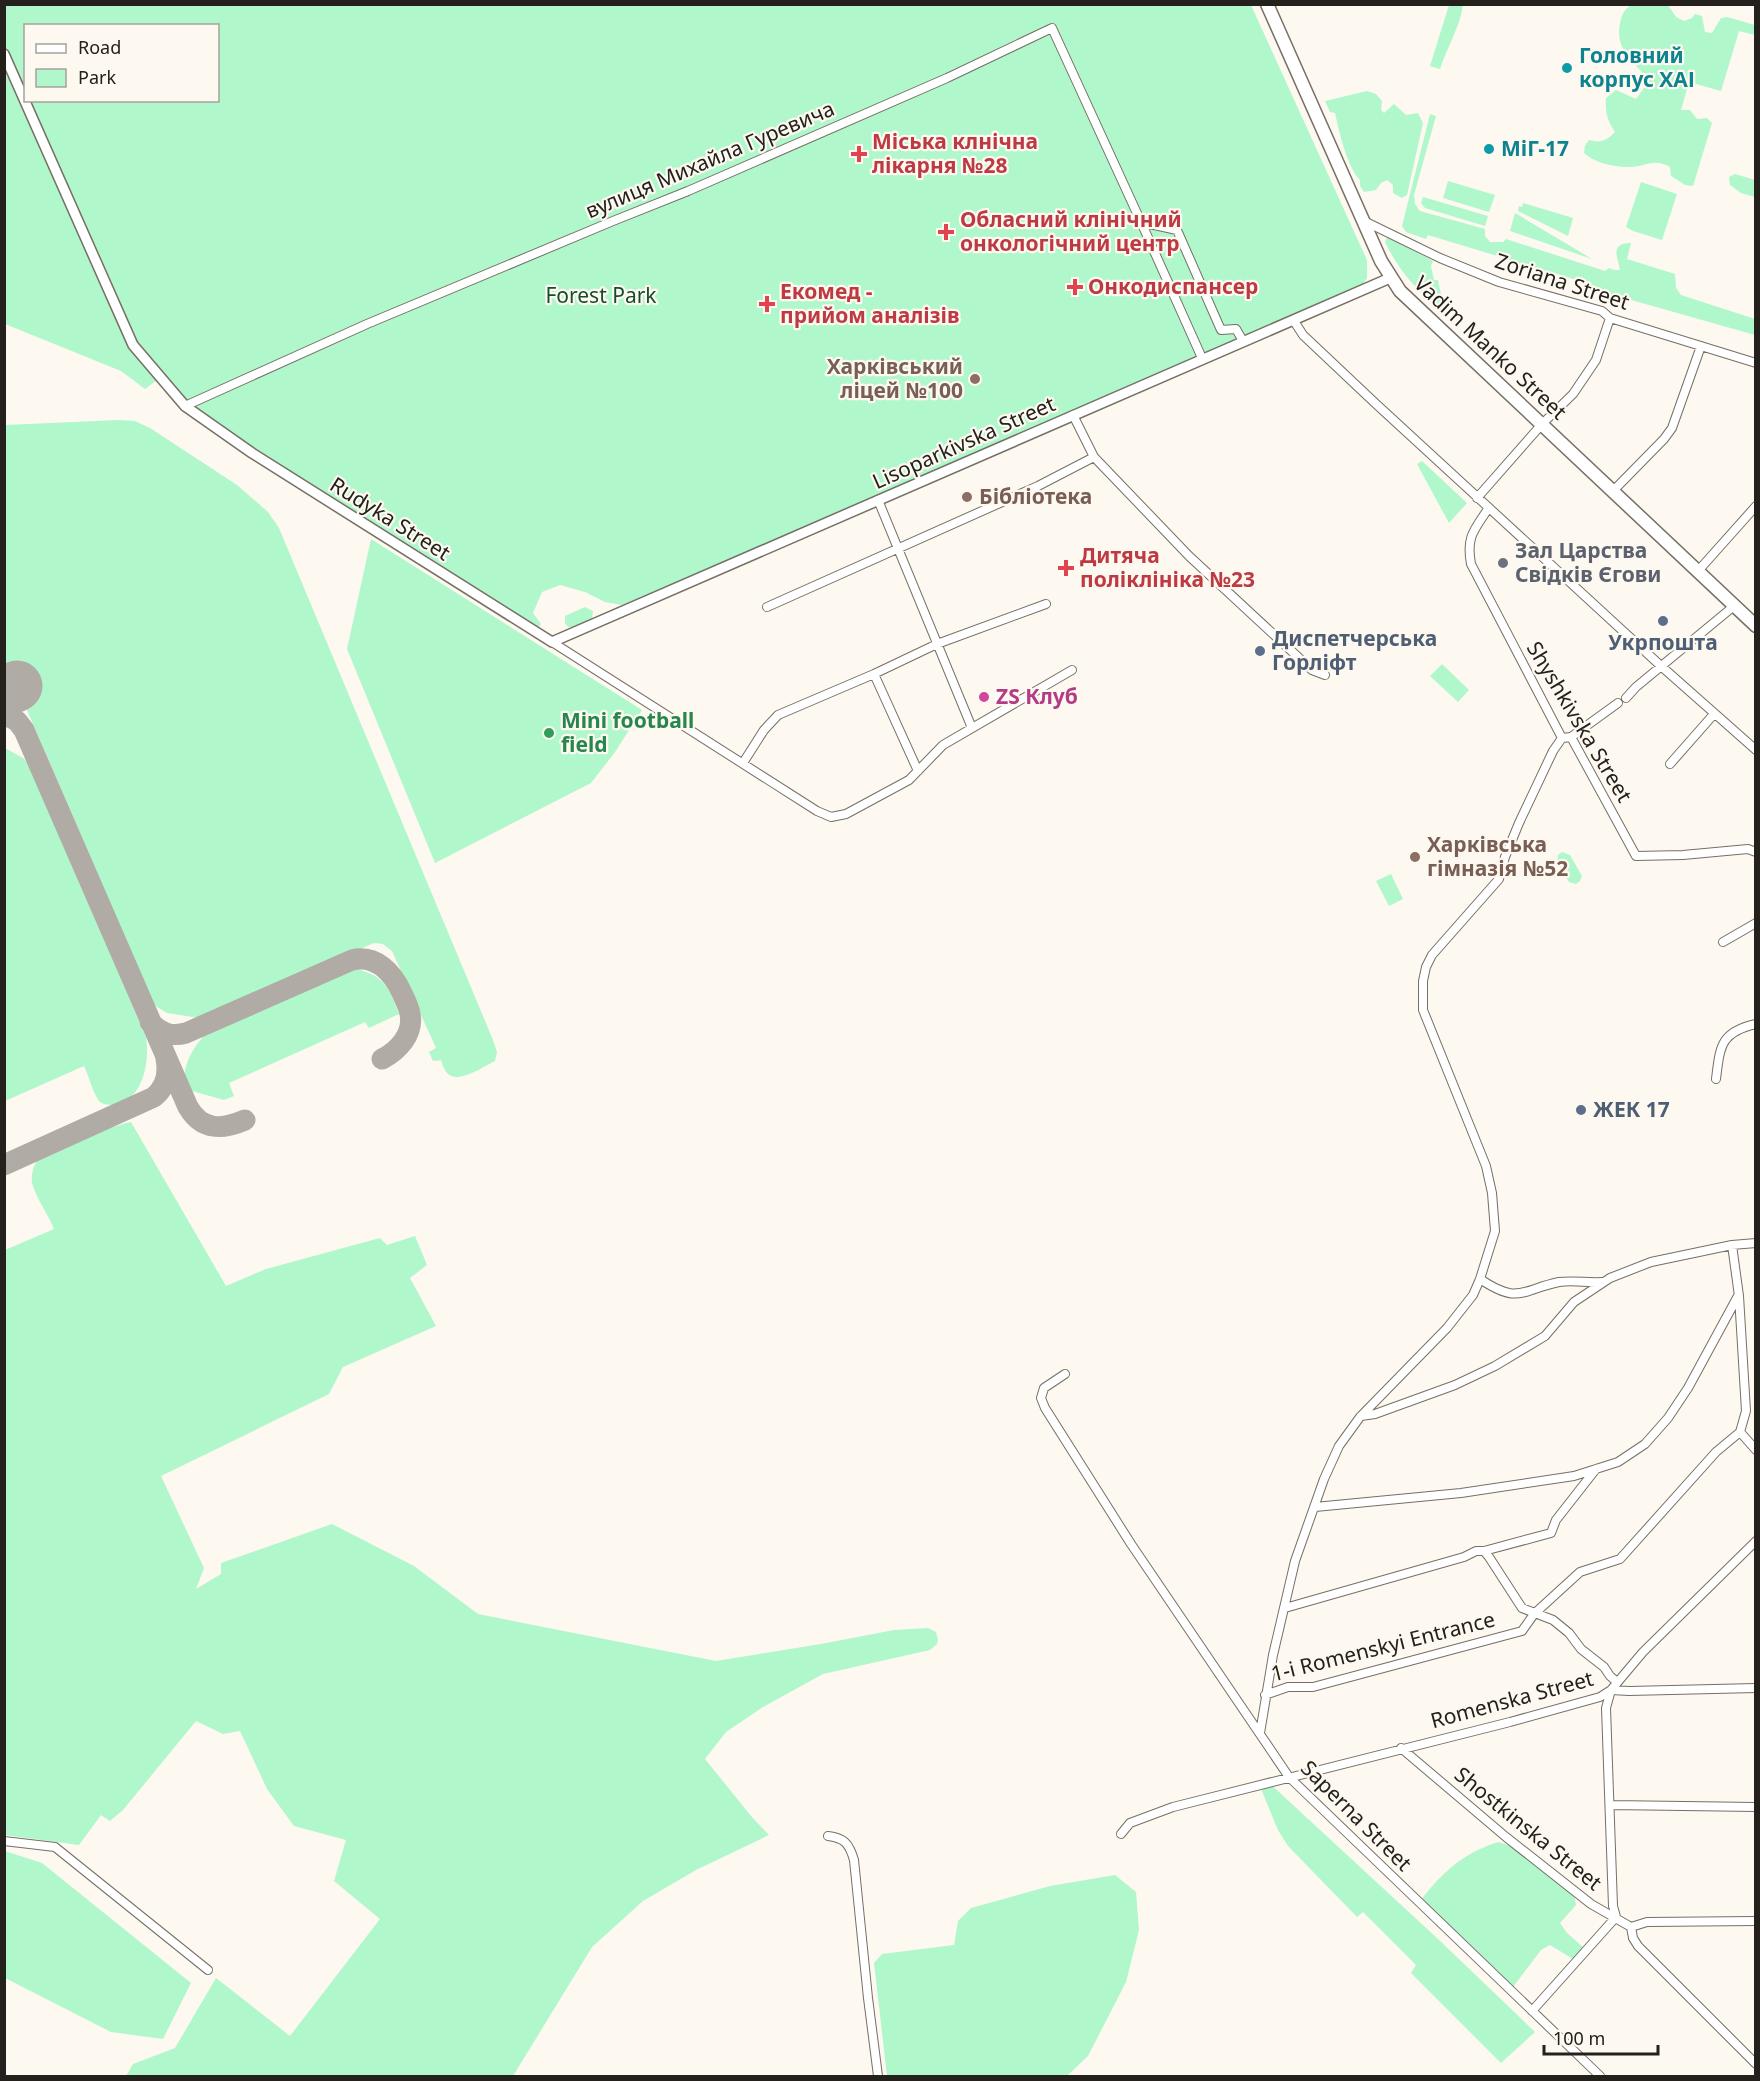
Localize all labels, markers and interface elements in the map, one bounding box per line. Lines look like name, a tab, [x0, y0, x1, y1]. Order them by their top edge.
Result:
legend	[24, 24, 219, 102]
text: Road	[78, 35, 121, 59]
place label: Головний корпус ХАІ	[1579, 41, 1695, 93]
marker: Головний корпус ХАІ	[1560, 61, 1574, 75]
text: Park	[78, 65, 116, 89]
street label: вулиця Михайла Гуревича	[581, 94, 838, 224]
place label: Міська клнічна лікарня №28	[872, 127, 1038, 179]
place label: МіГ-17	[1501, 134, 1569, 162]
marker: МіГ-17	[1482, 142, 1496, 156]
marker: Міська клнічна лікарня №28	[850, 145, 868, 163]
place label: Обласний клінічний онкологічний центр	[960, 205, 1182, 257]
marker: Обласний клінічний онкологічний центр	[937, 223, 955, 241]
street label: Zoriana Street	[1492, 246, 1633, 316]
street label: Vadim Manko Street	[1408, 269, 1573, 426]
place label: Онкодиспансер	[1088, 272, 1258, 300]
place label: Екомед - прийом аналізів	[780, 277, 960, 329]
marker: Онкодиспансер	[1066, 278, 1084, 296]
park label: Forest Park	[545, 281, 657, 309]
marker: Екомед - прийом аналізів	[758, 295, 776, 313]
place label: Харківський ліцей №100	[827, 352, 963, 404]
marker: Харківський ліцей №100	[968, 372, 982, 386]
street label: Lisoparkivska Street	[868, 389, 1060, 495]
street label: Rudyka Street	[325, 470, 456, 566]
place label: Бібліотека	[979, 482, 1092, 510]
marker: Бібліотека	[960, 490, 974, 504]
place label: Зал Царства Свідків Єгови	[1515, 536, 1661, 588]
place label: Дитяча поліклініка №23	[1080, 541, 1255, 593]
marker: Зал Царства Свідків Єгови	[1496, 556, 1510, 570]
marker: Дитяча поліклініка №23	[1057, 559, 1075, 577]
marker: Укрпошта	[1656, 614, 1670, 628]
place label: Диспетчерська Горліфт	[1272, 624, 1437, 676]
place label: Укрпошта	[1608, 628, 1718, 656]
street label: Shyshkivska Street	[1521, 636, 1639, 807]
marker: Диспетчерська Горліфт	[1253, 644, 1267, 658]
place label: ZS Клуб	[996, 682, 1078, 710]
marker: ZS Клуб	[977, 690, 991, 704]
place label: Mini football field	[561, 706, 694, 758]
marker: Mini football field	[542, 726, 556, 740]
place label: Харківська гімназія №52	[1427, 830, 1568, 882]
marker: Харківська гімназія №52	[1408, 850, 1422, 864]
place label: ЖЕК 17	[1593, 1095, 1670, 1123]
marker: ЖЕК 17	[1574, 1103, 1588, 1117]
street label: 1-i Romenskyi Entrance	[1268, 1605, 1498, 1687]
street label: Romenska Street	[1427, 1664, 1597, 1734]
street label: Saperna Street	[1295, 1754, 1418, 1877]
street label: Shostkinska Street	[1449, 1760, 1608, 1897]
scale bar	[1544, 2018, 1658, 2056]
text: 100 m	[1553, 2026, 1605, 2050]

